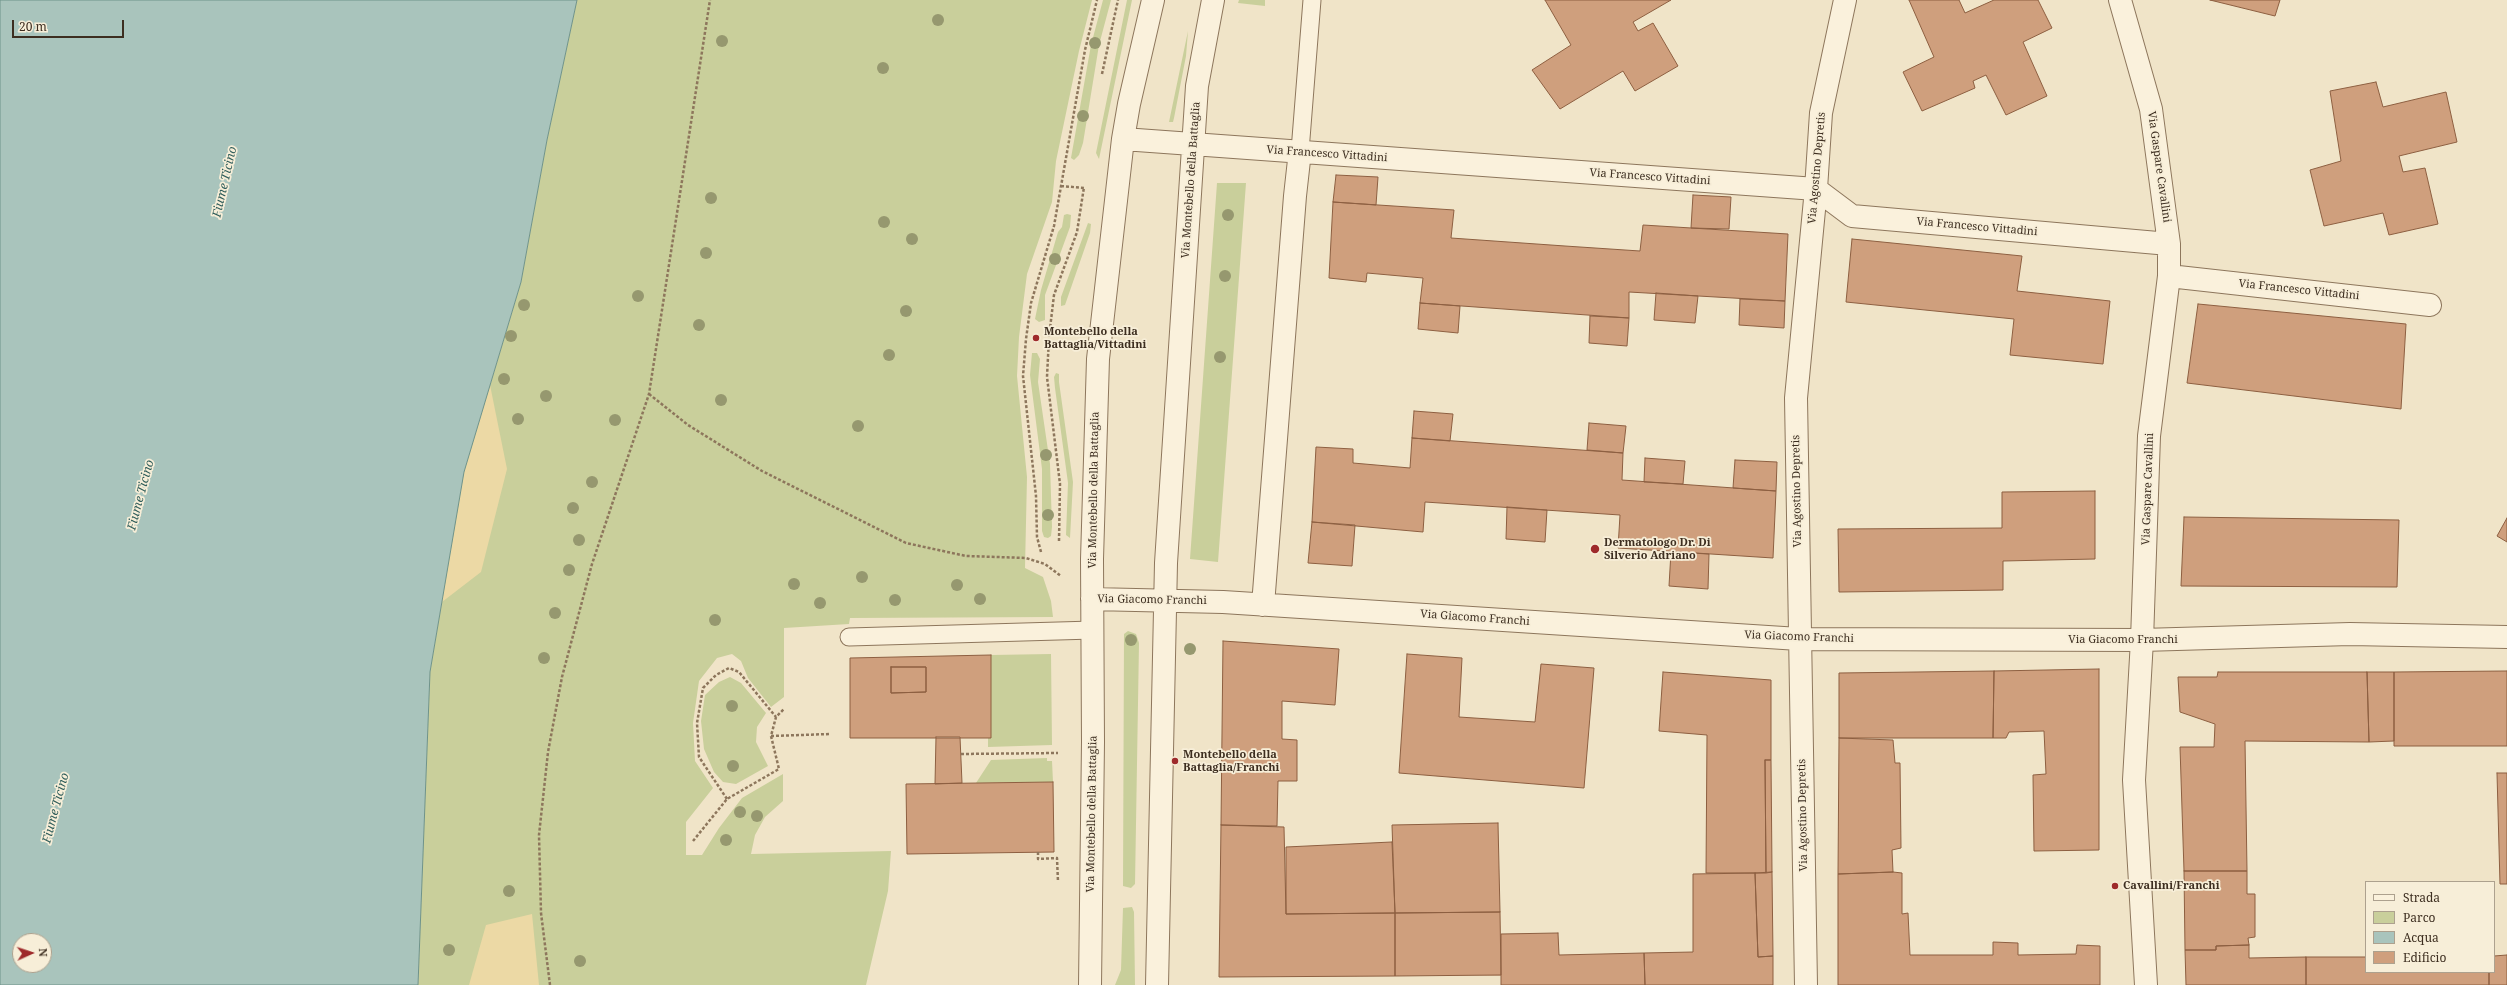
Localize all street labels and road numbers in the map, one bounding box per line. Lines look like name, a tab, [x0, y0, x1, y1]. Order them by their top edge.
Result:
street label: Via Montebello della Battaglia	[1179, 101, 1203, 259]
street label: Via Gaspare Cavallini	[2145, 110, 2173, 224]
street label: Via Agostino Depretis	[1806, 111, 1828, 225]
street label: Via Francesco Vittadini	[1266, 143, 1388, 165]
street label: Via Francesco Vittadini	[1589, 166, 1711, 188]
street label: Via Francesco Vittadini	[1916, 215, 2038, 239]
street label: Via Francesco Vittadini	[2238, 277, 2360, 303]
street label: Via Montebello della Battaglia	[1086, 411, 1102, 569]
street label: Via Gaspare Cavallini	[2139, 433, 2157, 545]
street label: Via Agostino Depretis	[1789, 435, 1805, 547]
street label: Via Giacomo Franchi	[1097, 592, 1207, 608]
street label: Via Giacomo Franchi	[1420, 608, 1530, 628]
street label: Via Giacomo Franchi	[1744, 628, 1854, 646]
street label: Via Giacomo Franchi	[2068, 633, 2178, 647]
street label: Via Montebello della Battaglia	[1084, 735, 1100, 893]
street label: Via Agostino Depretis	[1795, 759, 1811, 871]

